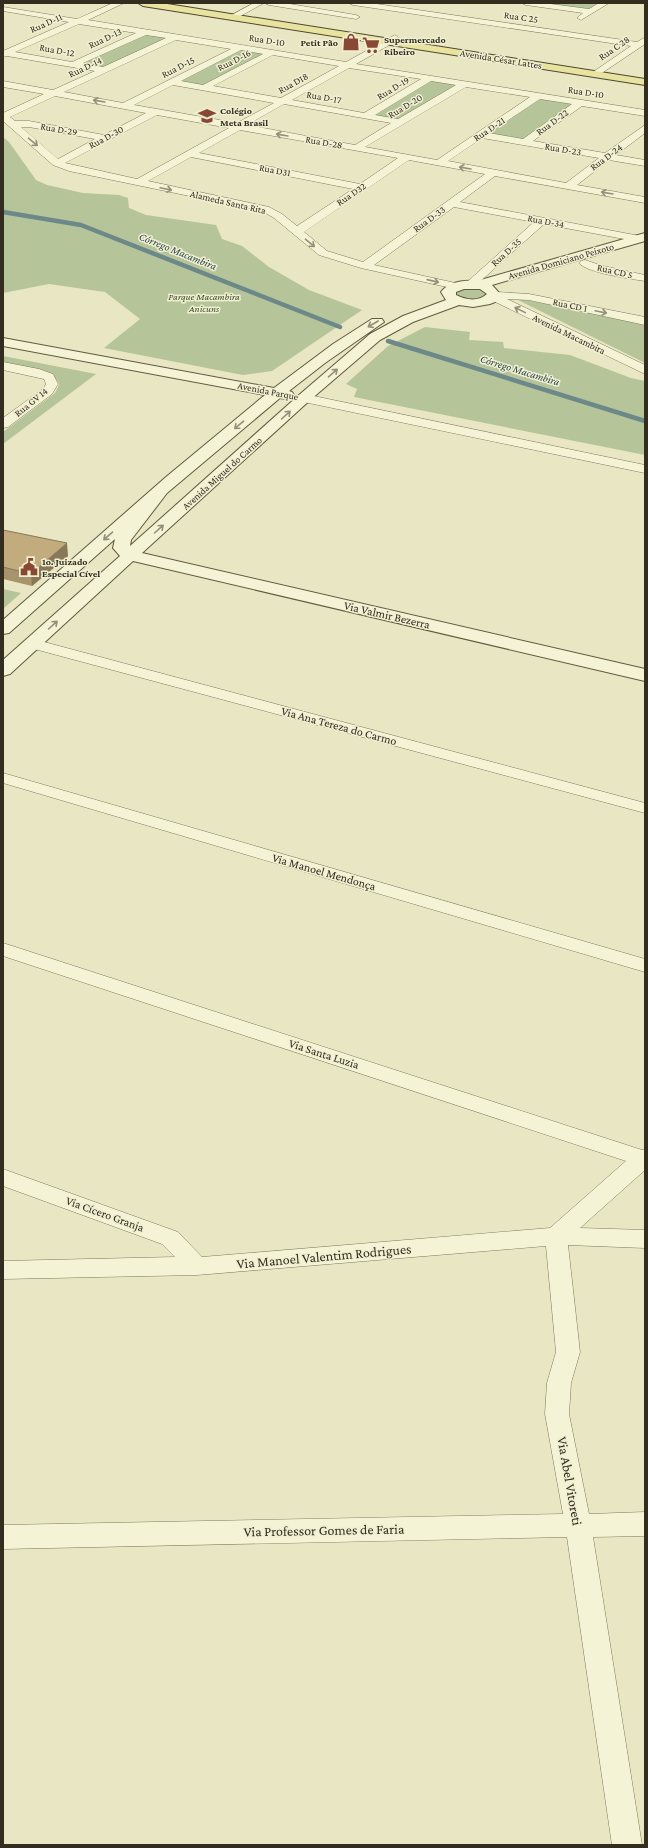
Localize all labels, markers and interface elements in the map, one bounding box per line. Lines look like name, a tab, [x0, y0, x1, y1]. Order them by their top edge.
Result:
street label: Rua C 25	[503, 9, 539, 25]
street label: Rua D-11	[28, 11, 64, 35]
street label: Rua D-13	[87, 25, 124, 50]
street label: Rua D-10	[248, 32, 286, 48]
shop icon: Petit Pão	[341, 32, 361, 52]
place label: Supermercado Ribeiro	[384, 34, 446, 57]
street label: Rua C 28	[596, 34, 632, 62]
supermarket icon: Supermercado Ribeiro	[361, 35, 381, 55]
place label: Petit Pão	[300, 37, 338, 48]
street label: Rua D-12	[39, 41, 76, 59]
street label: Rua D-16	[216, 47, 252, 73]
street label: Avenida César Lattes	[459, 47, 543, 71]
street label: Rua D-14	[66, 54, 104, 80]
street label: Rua D-15	[160, 54, 197, 80]
street label: Rua D18	[276, 70, 310, 96]
street label: Rua D-19	[375, 74, 411, 102]
street label: Rua D-10	[567, 84, 605, 100]
street label: Rua D-17	[306, 89, 343, 106]
street label: Rua D-20	[386, 91, 424, 120]
one-way arrow	[93, 97, 106, 105]
place label: Colégio Meta Brasil	[220, 105, 268, 128]
school or university icon: Colégio Meta Brasil	[197, 106, 217, 126]
street label: Rua D-22	[534, 107, 570, 137]
street label: Rua D-21	[471, 115, 507, 143]
street label: Rua D-29	[40, 120, 78, 138]
street label: Rua D-30	[87, 123, 126, 151]
one-way arrow	[276, 130, 289, 138]
street label: Rua D-28	[305, 133, 343, 151]
one-way arrow	[27, 137, 38, 146]
street label: Rua D-23	[544, 140, 582, 158]
street label: Rua D-24	[588, 141, 624, 173]
street label: Rua D31	[258, 162, 292, 178]
one-way arrow	[459, 164, 472, 172]
street label: Rua D32	[334, 180, 368, 208]
one-way arrow	[159, 185, 172, 193]
street label: Alameda Santa Rita	[189, 188, 267, 216]
one-way arrow	[600, 189, 613, 197]
street label: Rua D-33	[411, 204, 447, 234]
street label: Rua D-34	[527, 212, 565, 230]
water label: Córrego Macambira	[137, 230, 218, 273]
street label: Rua D-35	[489, 235, 524, 268]
one-way arrow	[304, 239, 315, 248]
street label: Avenida Domiciano Peixoto	[507, 241, 615, 281]
street label: Rua CD 5	[596, 262, 634, 281]
one-way arrow	[426, 278, 439, 286]
park label: Parque Macambira Anicuns	[168, 291, 240, 314]
street label: Rua CD 1	[552, 296, 588, 314]
one-way arrow	[514, 306, 526, 313]
one-way arrow	[595, 308, 608, 316]
street label: Avenida Macambira	[531, 312, 608, 357]
one-way arrow	[367, 321, 379, 329]
water label: Córrego Macambira	[479, 352, 561, 389]
one-way arrow	[328, 368, 339, 377]
street label: Avenida Parque	[237, 380, 300, 402]
street label: Rua GV 14	[12, 385, 50, 419]
one-way arrow	[281, 410, 291, 420]
one-way arrow	[233, 420, 244, 429]
street label: Avenida Miguel do Carmo	[180, 434, 264, 512]
one-way arrow	[154, 524, 165, 533]
one-way arrow	[103, 532, 113, 541]
place label: 1o. Juizado Especial Cível	[42, 556, 100, 579]
public building icon: 1o. Juizado Especial Cível	[19, 557, 39, 577]
street label: Via Valmir Bezerra	[343, 598, 432, 632]
one-way arrow	[48, 621, 58, 630]
street label: Via Ana Tereza do Carmo	[280, 704, 398, 748]
street label: Via Manoel Mendonça	[271, 851, 378, 894]
street label: Via Santa Luzia	[287, 1036, 361, 1072]
street label: Via Cícero Granja	[64, 1193, 147, 1235]
street label: Via Manoel Valentim Rodrigues	[236, 1240, 412, 1272]
street label: Via Abel Vitoreti	[554, 1435, 586, 1527]
street label: Via Professor Gomes de Faria	[244, 1521, 405, 1539]

